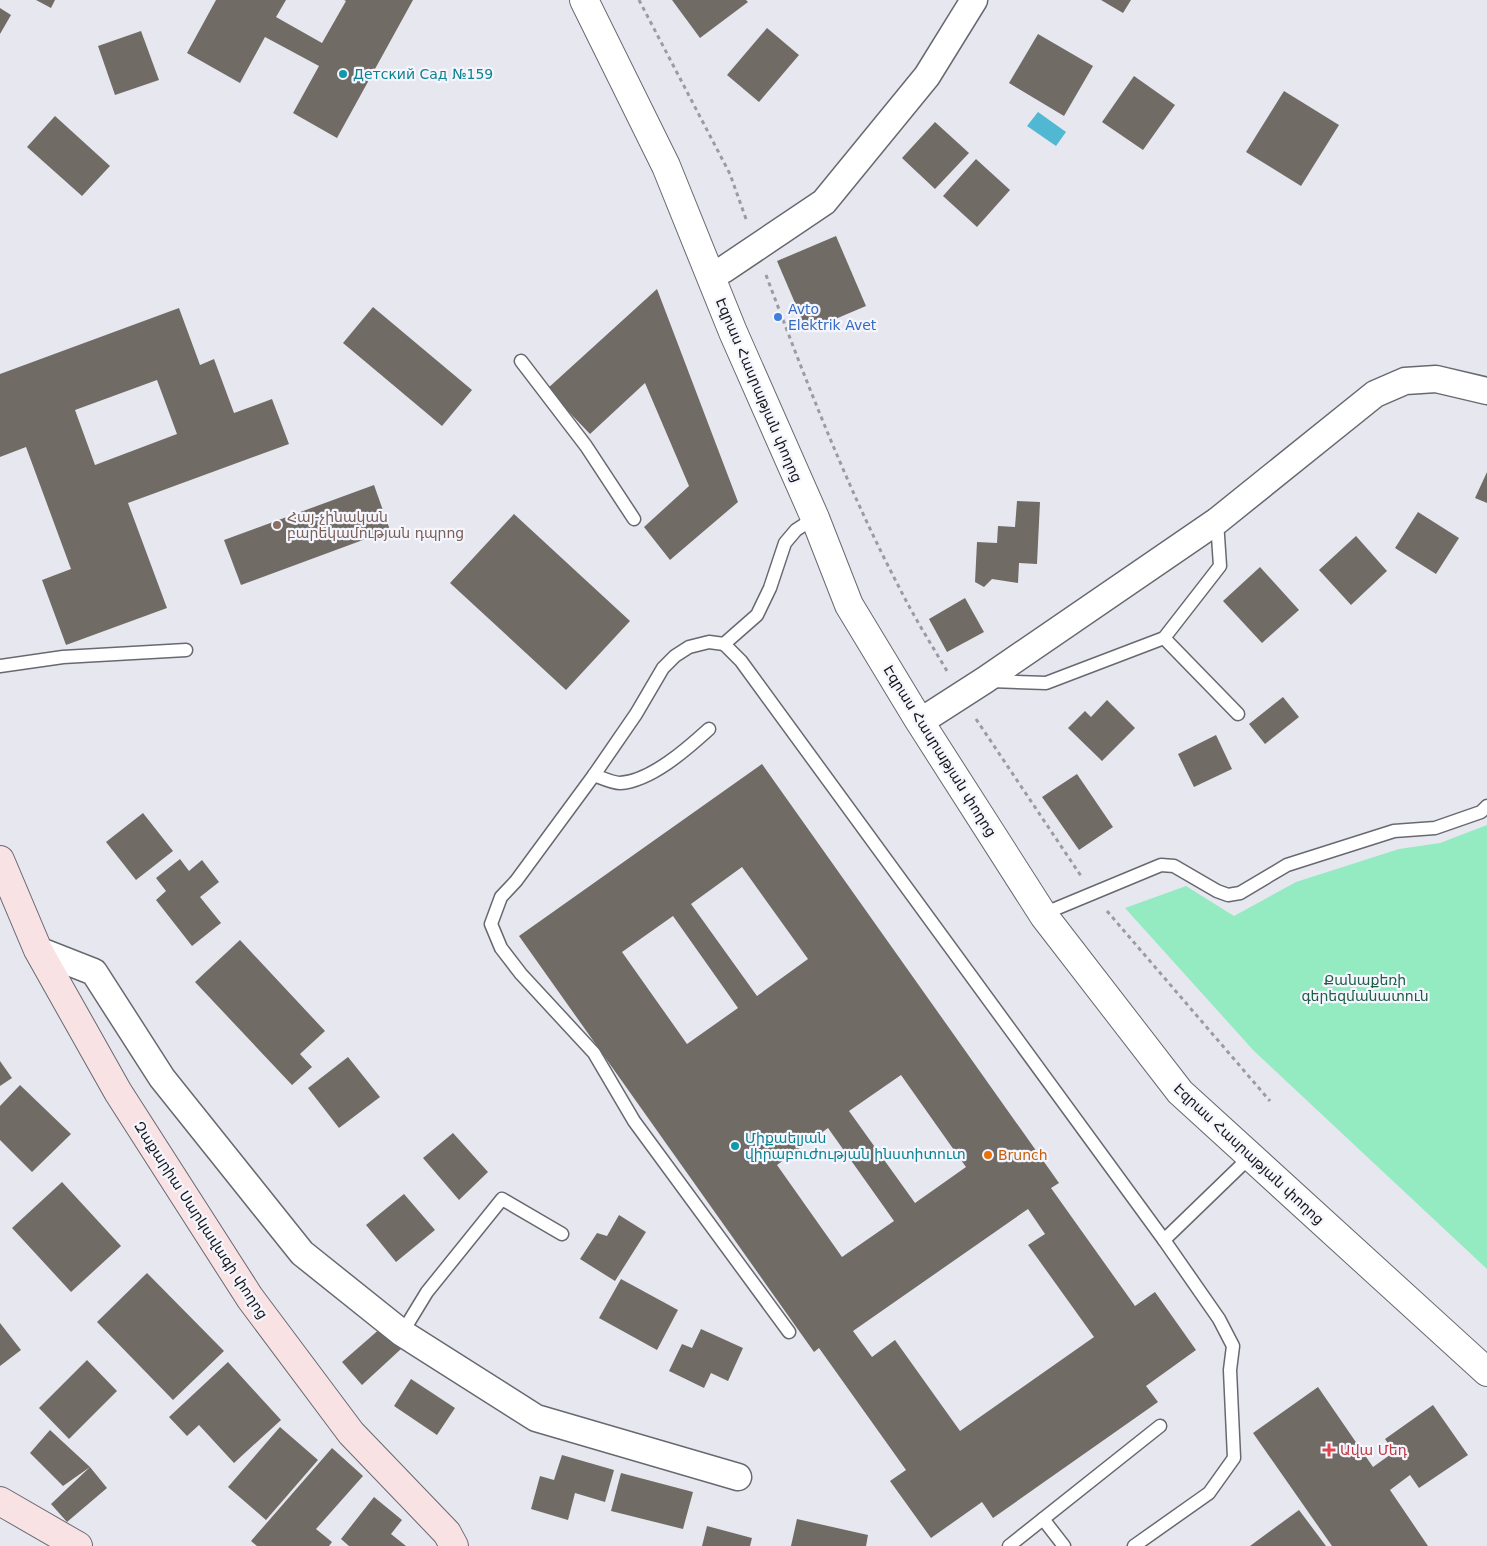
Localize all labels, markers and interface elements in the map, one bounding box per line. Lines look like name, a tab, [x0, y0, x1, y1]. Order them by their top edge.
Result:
place label: Детский Сад №159	[353, 66, 493, 82]
marker: Детский Сад №159	[337, 68, 349, 80]
street label: Էզրաս Հասրաթյան փողոց	[713, 295, 805, 485]
place label: Avto Elektrik Avet	[788, 301, 877, 333]
marker: Avto Elektrik Avet	[772, 311, 784, 323]
place label: Հայ-չինական բարեկամության դպրոց	[287, 509, 464, 541]
marker: Հայ-չինական բարեկամության դպրոց	[271, 519, 283, 531]
street label: Էզրաս Հասրաթյան փողոց	[881, 662, 999, 840]
park label: Քանաքեռի գերեզմանատուն	[1301, 972, 1429, 1004]
street label: Էզրաս Հասրաթյան փողոց	[1171, 1080, 1327, 1228]
street label: Զաքարիա Սարկավագի փողոց	[131, 1118, 271, 1322]
place label: Միքաելյան վիրաբուժության ինստիտուտ	[745, 1130, 966, 1162]
marker: Միքաելյան վիրաբուժության ինստիտուտ	[729, 1140, 741, 1152]
place label: Brunch	[998, 1147, 1048, 1163]
marker: Brunch	[982, 1149, 994, 1161]
place label: Ավա Մեդ	[1340, 1442, 1408, 1458]
marker: Ավա Մեդ	[1322, 1443, 1336, 1457]

